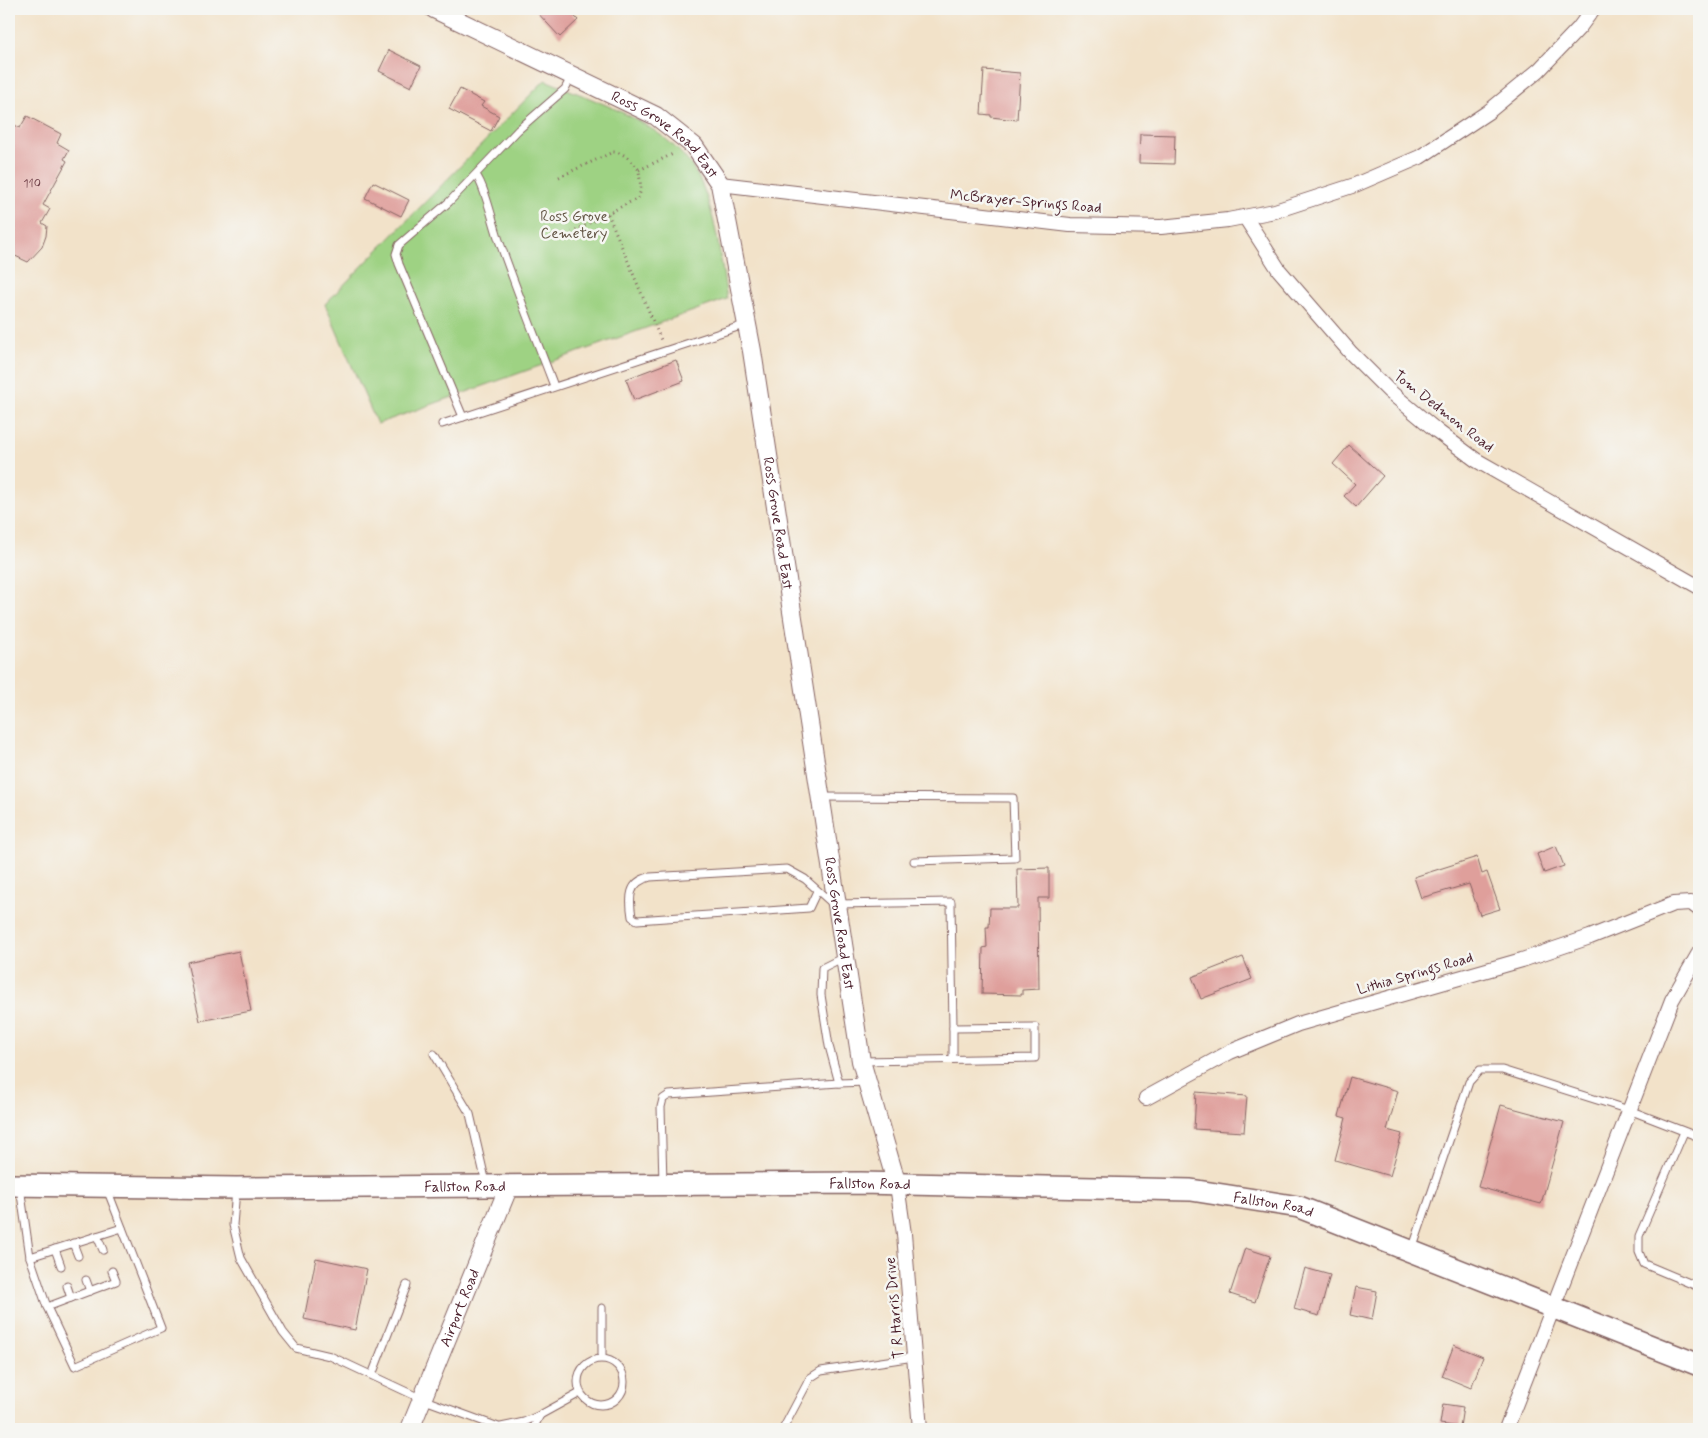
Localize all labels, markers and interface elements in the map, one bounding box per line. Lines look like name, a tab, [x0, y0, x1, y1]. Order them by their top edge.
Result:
street label: Ross Grove Road East	[608, 87, 723, 183]
house number: 110	[23, 176, 41, 192]
street label: McBrayer-Springs Road	[949, 185, 1102, 220]
park label: Ross Grove Cemetery	[540, 207, 608, 244]
street label: Tom Dedmon Road	[1389, 366, 1498, 457]
street label: Ross Grove Road East	[757, 456, 798, 591]
street label: Ross Grove Road East	[819, 856, 859, 992]
street label: Lithia Springs Road	[1355, 948, 1476, 1001]
street label: Fallston Road	[829, 1174, 911, 1195]
street label: Fallston Road	[424, 1177, 506, 1197]
street label: Fallston Road	[1232, 1188, 1317, 1223]
street label: T R Harris Drive	[881, 1256, 909, 1360]
street label: Airport Road	[436, 1266, 485, 1350]

